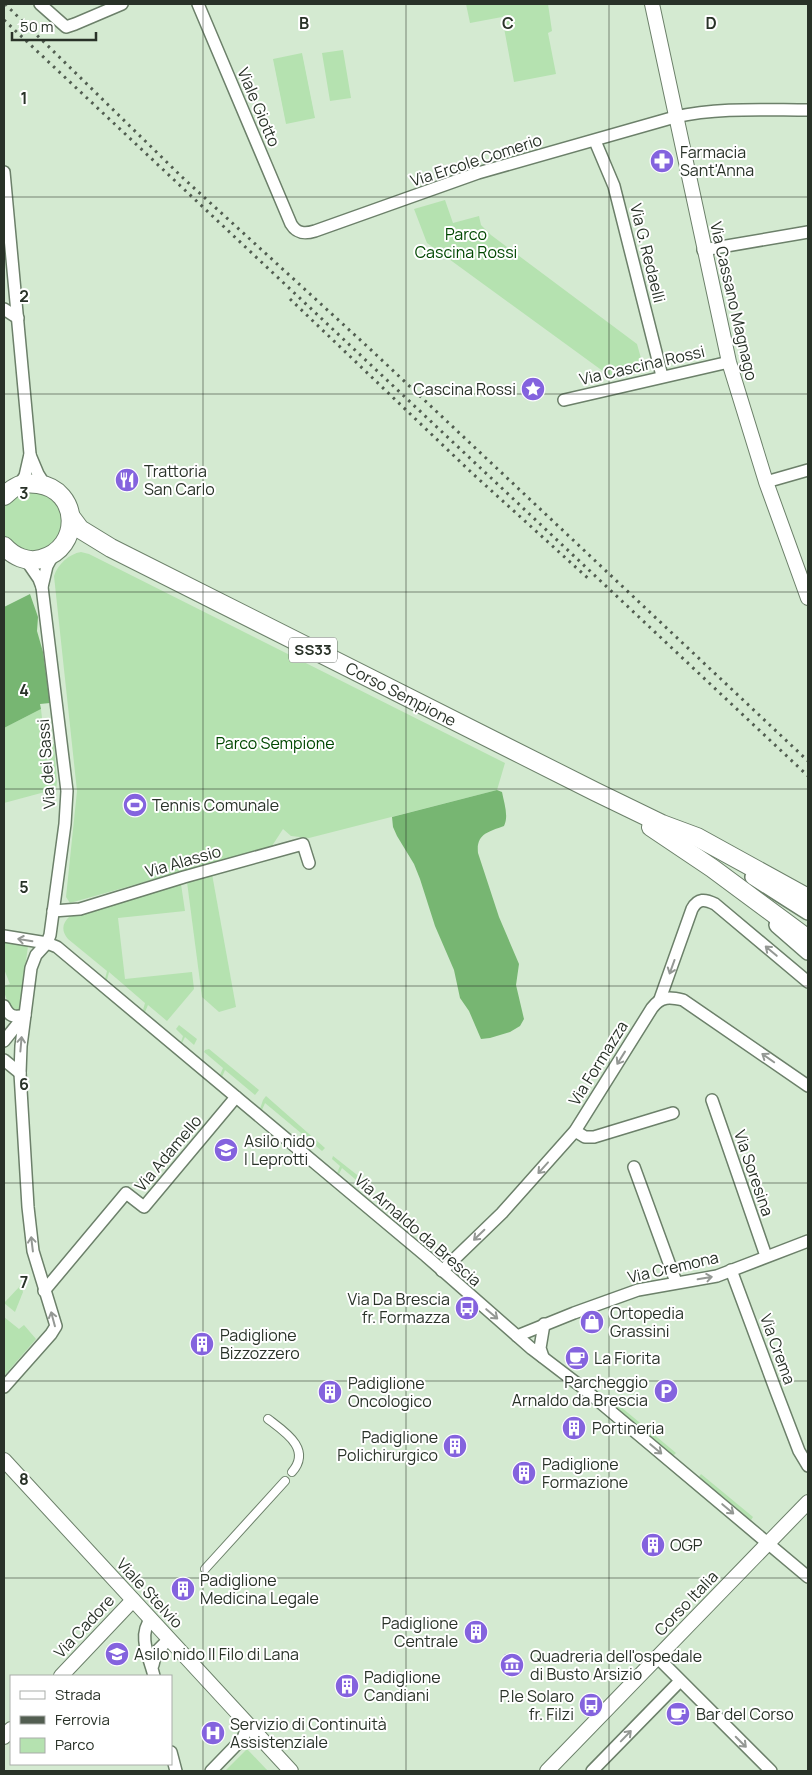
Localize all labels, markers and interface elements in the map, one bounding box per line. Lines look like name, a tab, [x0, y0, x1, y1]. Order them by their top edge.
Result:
scale bar	[12, 10, 96, 42]
text: B	[299, 12, 309, 34]
text: C	[502, 12, 514, 34]
text: D	[705, 12, 717, 34]
text: 50 m	[20, 16, 54, 37]
street label: Viale Giotto	[232, 64, 286, 150]
text: 1	[20, 87, 28, 109]
street label: Via Ercole Comerio	[407, 128, 545, 192]
place label: Farmacia Sant'Anna	[680, 141, 754, 181]
pharmacy icon: Farmacia Sant'Anna	[649, 148, 675, 174]
street label: Via G. Redaelli	[625, 201, 671, 305]
street label: Via Cassano Magnago	[705, 219, 763, 383]
park label: Parco Cascina Rossi	[415, 223, 517, 263]
text: 2	[19, 285, 29, 307]
street label: Via Cascina Rossi	[577, 340, 707, 390]
place icon: Cascina Rossi	[520, 376, 546, 402]
place label: Cascina Rossi	[413, 378, 516, 400]
place label: Trattoria San Carlo	[144, 460, 215, 500]
restaurant icon: Trattoria San Carlo	[114, 467, 140, 493]
text: 3	[19, 482, 29, 504]
road number: SS33	[289, 638, 337, 662]
street label: Corso Sempione	[342, 657, 460, 731]
text: 4	[19, 679, 29, 701]
street label: Via dei Sassi	[32, 718, 60, 810]
park label: Parco Sempione	[215, 732, 335, 754]
sports icon: Tennis Comunale	[122, 792, 148, 818]
place label: Tennis Comunale	[152, 794, 279, 816]
street label: Via Alassio	[143, 840, 223, 882]
text: 5	[19, 876, 29, 898]
one-way arrow	[18, 934, 34, 944]
one-way arrow	[764, 945, 777, 956]
one-way arrow	[666, 958, 676, 974]
street label: Via Formazza	[563, 1016, 633, 1110]
one-way arrow	[17, 1036, 26, 1052]
one-way arrow	[615, 1051, 626, 1065]
one-way arrow	[761, 1053, 775, 1063]
text: 6	[19, 1073, 29, 1095]
street label: Via Adamello	[130, 1110, 206, 1196]
street label: Via Soresina	[729, 1127, 779, 1219]
place label: Asilo nido I Leprotti	[244, 1130, 315, 1170]
school or university icon: Asilo nido I Leprotti	[213, 1137, 239, 1163]
one-way arrow	[537, 1162, 549, 1175]
street label: Via Arnaldo da Brescia	[350, 1169, 486, 1291]
one-way arrow	[473, 1229, 485, 1241]
one-way arrow	[27, 1236, 37, 1252]
street label: Via Cremona	[625, 1246, 721, 1288]
text: 7	[20, 1271, 28, 1293]
one-way arrow	[696, 1273, 712, 1283]
place label: Via Da Brescia fr. Formazza	[348, 1288, 450, 1328]
bus stop icon: Via Da Brescia fr. Formazza	[454, 1295, 480, 1321]
place label: Ortopedia Grassini	[610, 1302, 684, 1342]
one-way arrow	[485, 1309, 498, 1320]
shop icon: Ortopedia Grassini	[579, 1309, 605, 1335]
one-way arrow	[48, 1311, 57, 1327]
street label: Via Crema	[755, 1311, 801, 1387]
place label: Padiglione Bizzozzero	[220, 1324, 300, 1364]
building icon: Padiglione Bizzozzero	[189, 1331, 215, 1357]
cafe icon: La Fiorita	[564, 1345, 590, 1371]
place label: La Fiorita	[594, 1347, 660, 1369]
place label: Parcheggio Arnaldo da Brescia	[512, 1371, 648, 1411]
place label: Padiglione Oncologico	[348, 1372, 432, 1412]
parking icon: Parcheggio Arnaldo da Brescia	[653, 1378, 679, 1404]
building icon: Padiglione Oncologico	[317, 1379, 343, 1405]
building icon: Portineria	[561, 1415, 587, 1441]
place label: Portineria	[592, 1417, 664, 1439]
place label: Padiglione Polichirurgico	[337, 1426, 438, 1466]
building icon: Padiglione Polichirurgico	[442, 1433, 468, 1459]
one-way arrow	[649, 1443, 662, 1455]
place label: Padiglione Formazione	[542, 1453, 628, 1493]
building icon: Padiglione Formazione	[511, 1460, 537, 1486]
text: 8	[19, 1468, 29, 1490]
one-way arrow	[721, 1503, 734, 1515]
building icon: OGP	[640, 1532, 666, 1558]
place label: OGP	[670, 1534, 703, 1556]
street label: Viale Stelvio	[112, 1553, 188, 1633]
street label: Corso Italia	[649, 1566, 723, 1640]
place label: Padiglione Medicina Legale	[200, 1569, 319, 1609]
building icon: Padiglione Medicina Legale	[170, 1576, 196, 1602]
street label: Via Cadore	[49, 1589, 119, 1663]
place label: Padiglione Centrale	[381, 1612, 458, 1652]
building icon: Padiglione Centrale	[463, 1619, 489, 1645]
school or university icon: Asilo nido Il Filo di Lana	[104, 1641, 130, 1667]
place label: Asilo nido Il Filo di Lana	[134, 1643, 299, 1665]
place label: Quadreria dell'ospedale di Busto Arsizio	[530, 1645, 702, 1685]
museum icon: Quadreria dell'ospedale di Busto Arsizio	[499, 1652, 525, 1678]
place label: Padiglione Candiani	[364, 1666, 441, 1706]
building icon: Padiglione Candiani	[334, 1673, 360, 1699]
legend	[10, 1675, 172, 1765]
text: Strada	[55, 1684, 101, 1705]
place label: P.le Solaro fr. Filzi	[500, 1685, 574, 1725]
bus stop icon: P.le Solaro fr. Filzi	[578, 1692, 604, 1718]
cafe icon: Bar del Corso	[665, 1701, 691, 1727]
place label: Bar del Corso	[696, 1703, 794, 1725]
text: Ferrovia	[55, 1709, 110, 1730]
place label: Servizio di Continuità Assistenziale	[230, 1713, 387, 1753]
hospital icon: Servizio di Continuità Assistenziale	[200, 1720, 226, 1746]
one-way arrow	[620, 1730, 632, 1742]
text: Parco	[55, 1734, 94, 1755]
one-way arrow	[735, 1735, 747, 1748]

